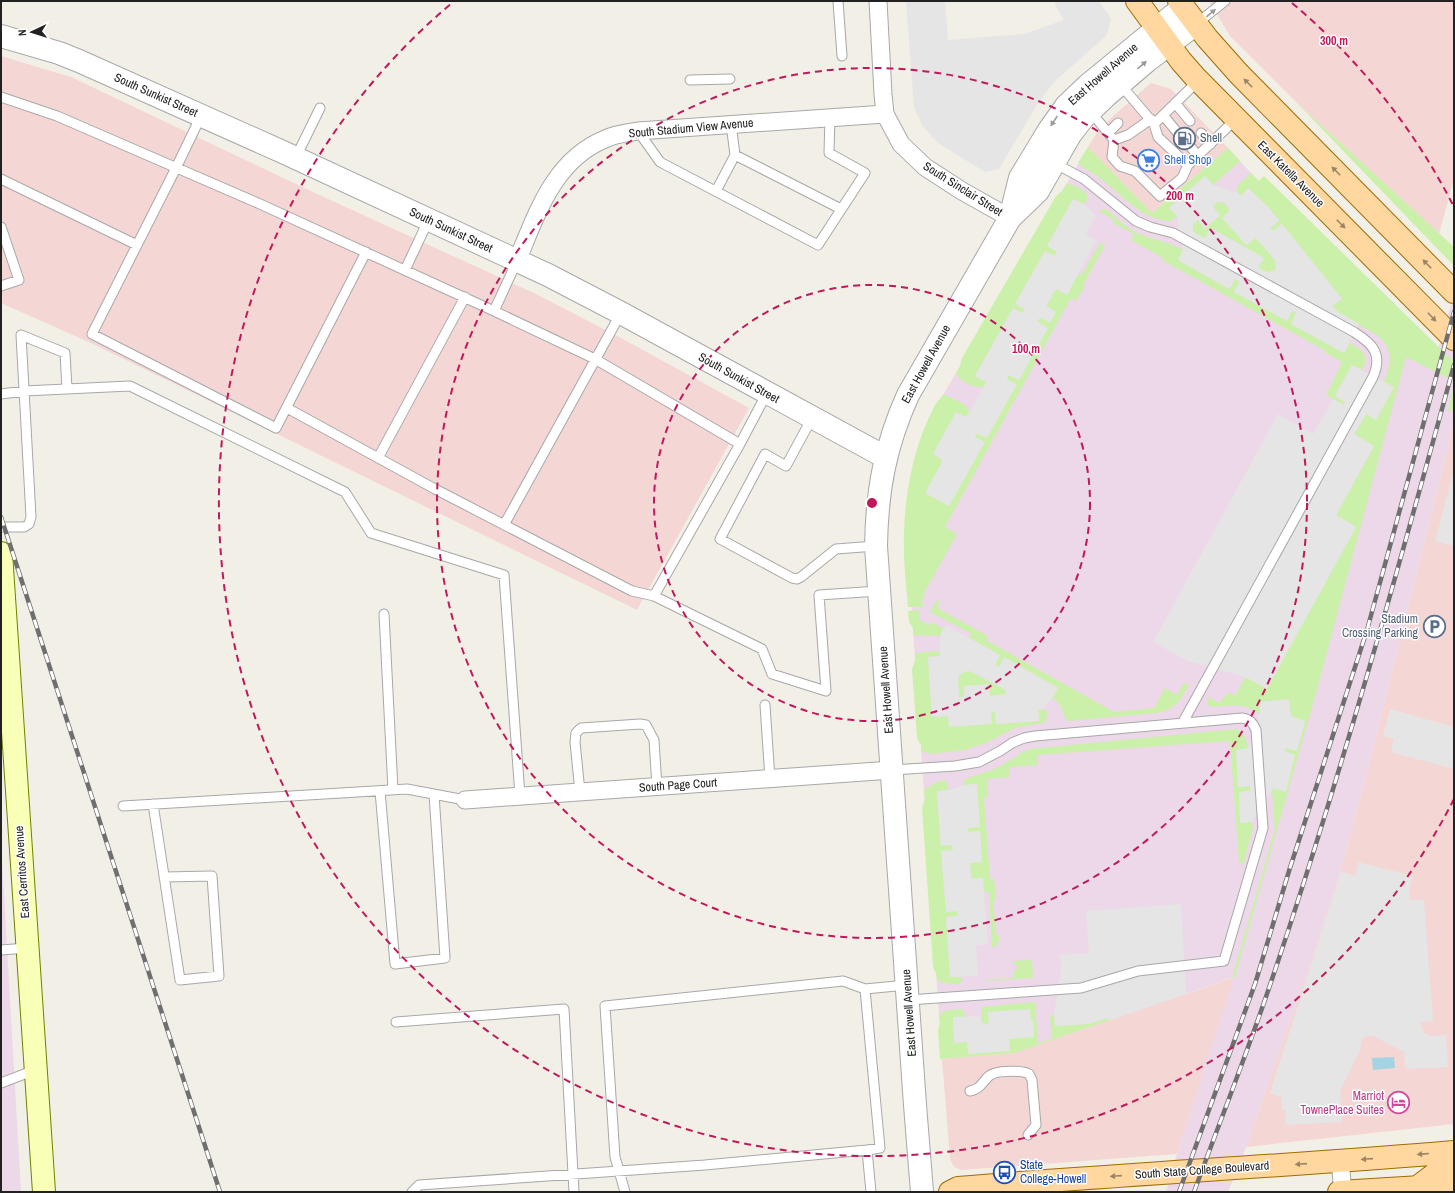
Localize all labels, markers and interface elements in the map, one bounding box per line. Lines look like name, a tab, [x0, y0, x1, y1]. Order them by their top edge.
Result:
one-way arrow	[1205, 8, 1216, 17]
north arrow	[12, 12, 52, 52]
text: N	[15, 29, 29, 36]
text: 300 m	[1320, 33, 1348, 49]
street label: East Howell Avenue	[1065, 39, 1141, 109]
one-way arrow	[1137, 61, 1147, 70]
street label: South Sunkist Street	[112, 69, 201, 121]
one-way arrow	[1243, 79, 1253, 88]
street label: South Stadium View Avenue	[628, 115, 754, 141]
one-way arrow	[1051, 116, 1058, 127]
fuel station icon: Shell	[1171, 125, 1197, 151]
place label: Shell	[1200, 130, 1222, 146]
street label: East Katella Avenue	[1254, 137, 1328, 211]
supermarket icon: Shell Shop	[1135, 147, 1161, 173]
place label: Shell Shop	[1164, 152, 1212, 168]
street label: South Sinclair Street	[920, 158, 1006, 220]
one-way arrow	[1331, 166, 1341, 176]
text: 200 m	[1166, 188, 1194, 204]
street label: South Sunkist Street	[407, 204, 496, 256]
one-way arrow	[1336, 219, 1346, 229]
one-way arrow	[1422, 259, 1432, 269]
one-way arrow	[1427, 312, 1437, 322]
street label: East Howell Avenue	[898, 322, 954, 406]
text: 100 m	[1012, 341, 1040, 357]
street label: South Sunkist Street	[696, 349, 783, 407]
centre of rings	[865, 496, 879, 510]
place label: Stadium Crossing Parking	[1342, 611, 1419, 641]
parking icon: Stadium Crossing Parking	[1421, 613, 1447, 639]
street label: East Howell Avenue	[875, 646, 897, 734]
street label: South Page Court	[638, 774, 718, 796]
street label: East Cerritos Avenue	[11, 825, 33, 919]
street label: East Howell Avenue	[898, 969, 920, 1057]
place label: Marriot TownePlace Suites	[1300, 1088, 1384, 1118]
hotel icon: Marriot TownePlace Suites	[1386, 1090, 1412, 1116]
one-way arrow	[1417, 1151, 1429, 1158]
one-way arrow	[1360, 1156, 1373, 1162]
place label: State College-Howell	[1020, 1157, 1086, 1187]
street label: South State College Boulevard	[1134, 1157, 1270, 1183]
bus stop icon: State College-Howell	[991, 1159, 1017, 1185]
one-way arrow	[1295, 1160, 1307, 1167]
one-way arrow	[1110, 1172, 1122, 1179]

